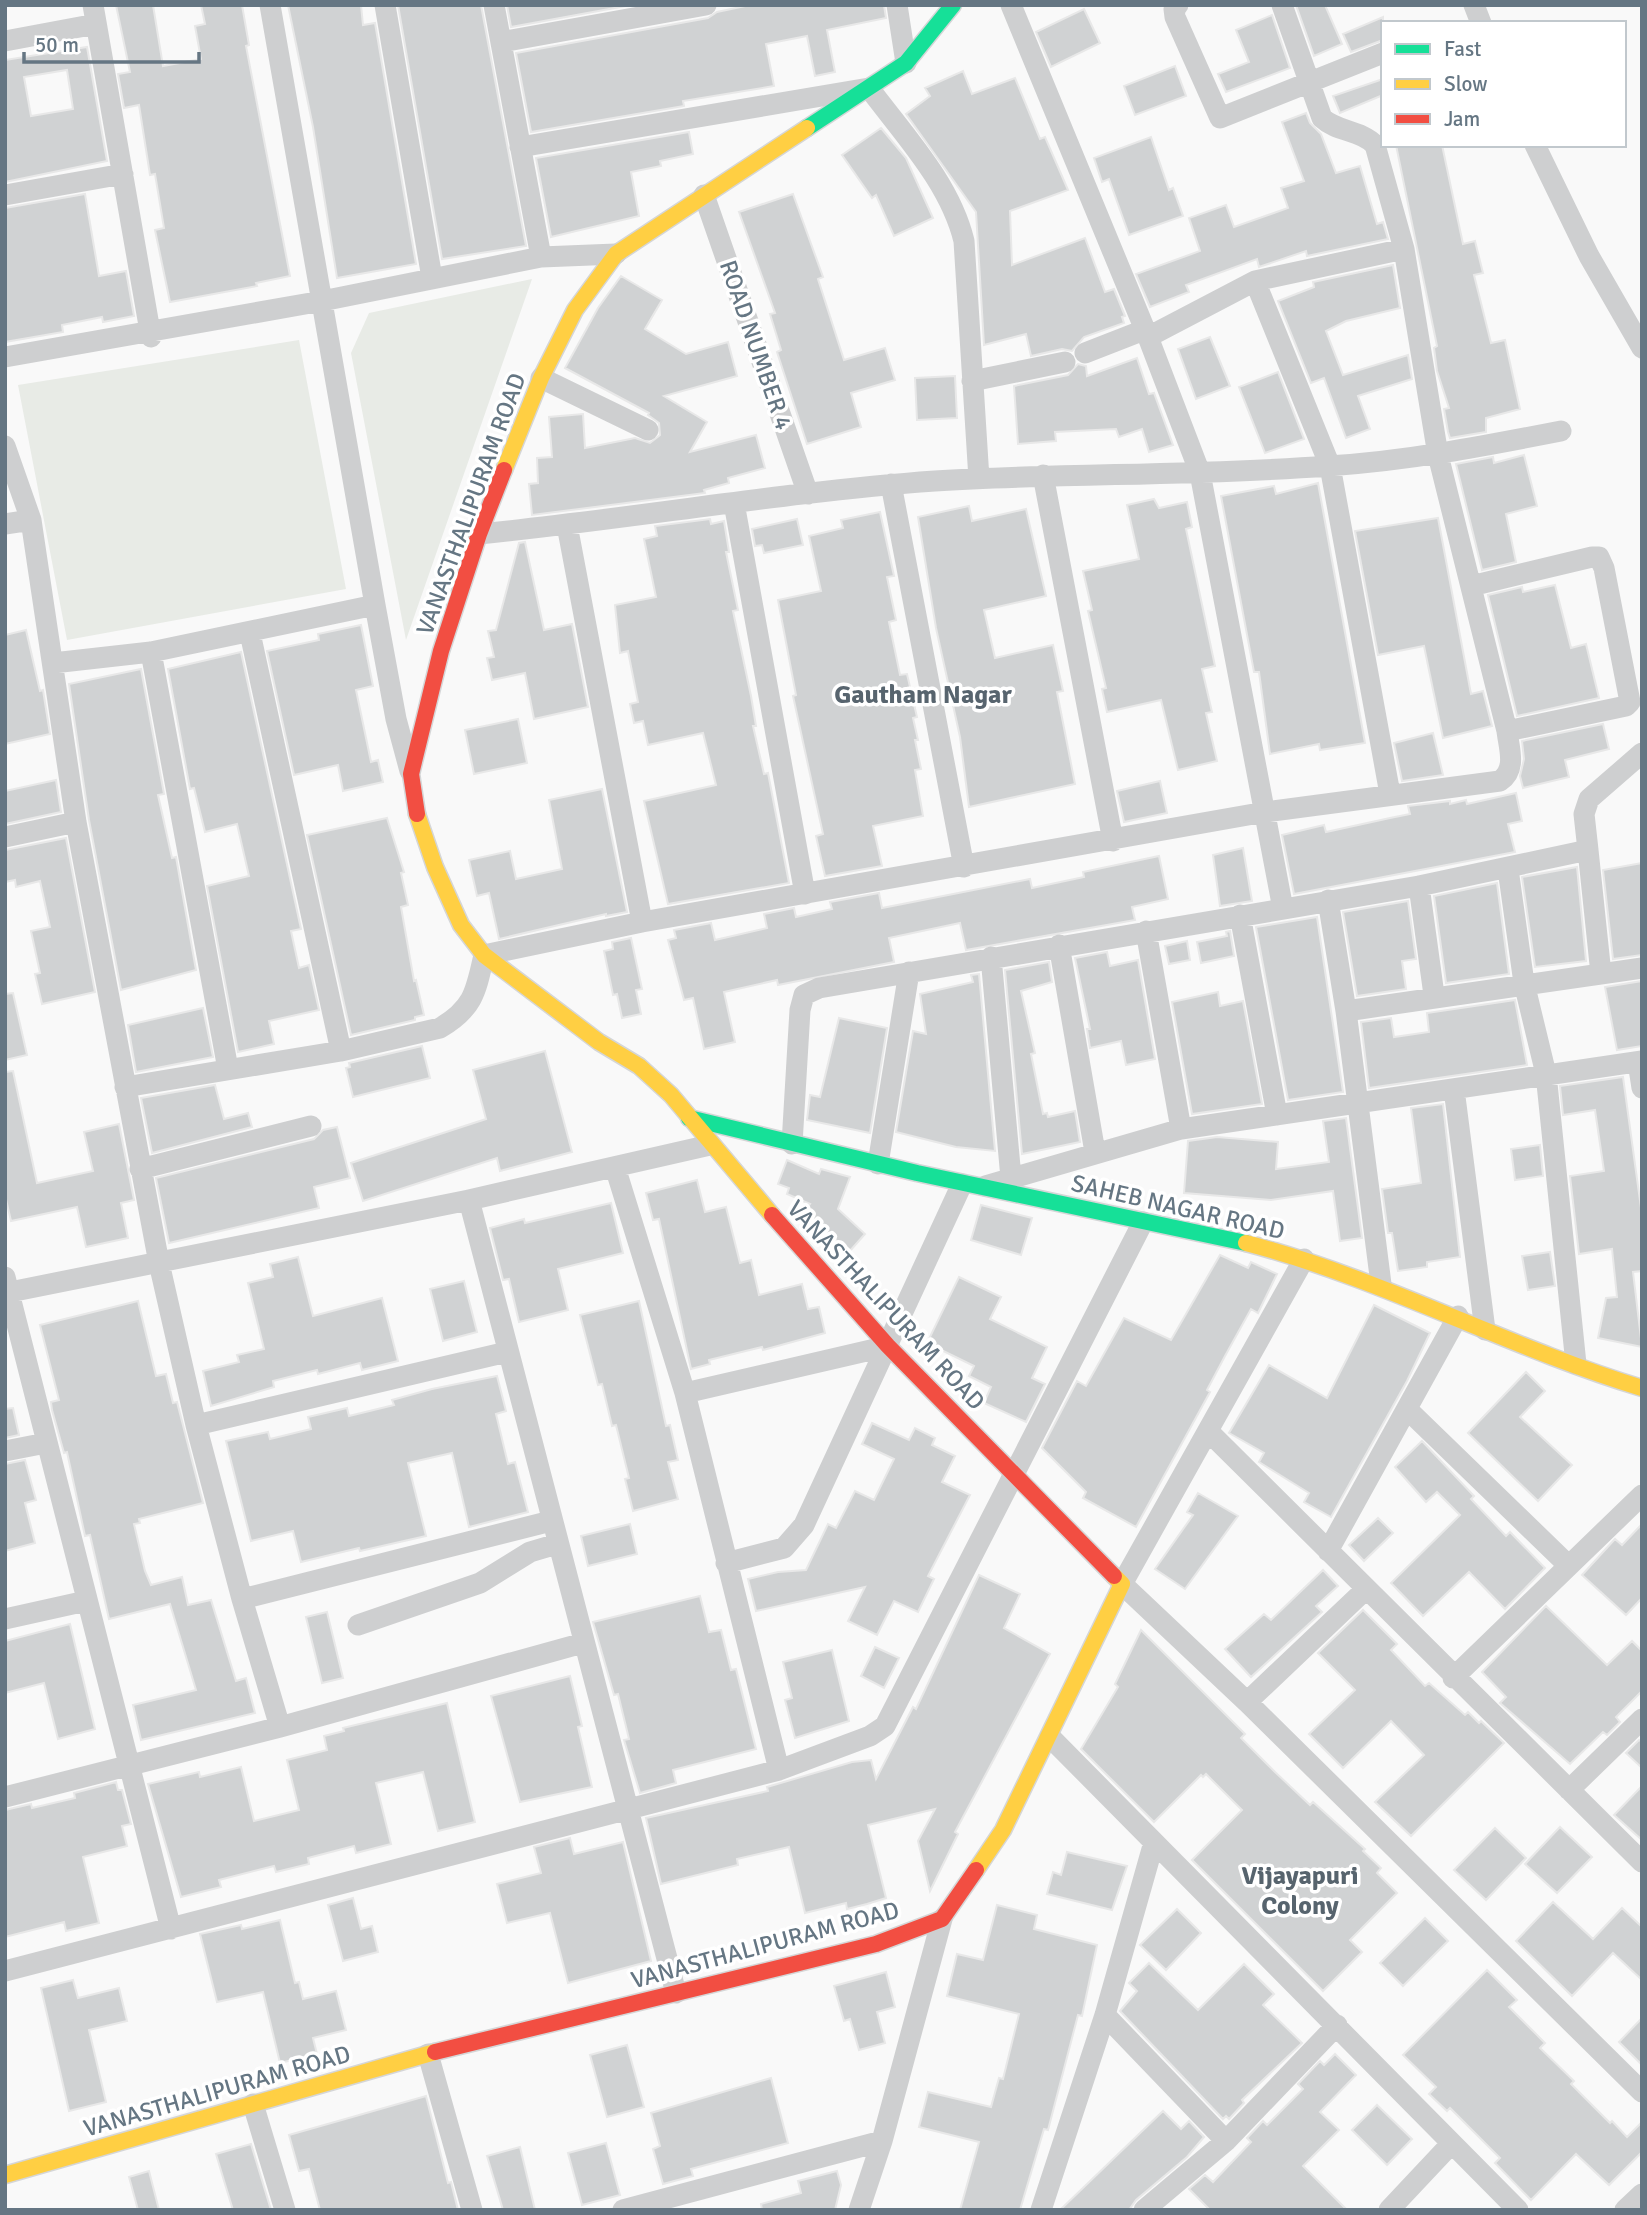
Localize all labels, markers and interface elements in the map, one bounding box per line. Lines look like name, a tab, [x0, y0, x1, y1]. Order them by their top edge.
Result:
scale bar	[24, 21, 200, 65]
legend	[1381, 21, 1626, 147]
text: 50 m	[35, 32, 79, 58]
text: Fast	[1444, 36, 1481, 62]
text: Slow	[1444, 71, 1488, 97]
text: Jam	[1444, 106, 1480, 132]
street label: ROAD NUMBER 4	[713, 256, 799, 434]
street label: VANASTHALIPURAM ROAD	[410, 369, 532, 639]
district label: Gautham Nagar	[834, 679, 1012, 711]
street label: SAHEB NAGAR ROAD	[1069, 1168, 1287, 1246]
street label: VANASTHALIPURAM ROAD	[781, 1194, 991, 1416]
district label: Vijayapuri Colony	[1241, 1860, 1359, 1922]
street label: VANASTHALIPURAM ROAD	[628, 1895, 902, 1995]
street label: VANASTHALIPURAM ROAD	[80, 2039, 354, 2143]

